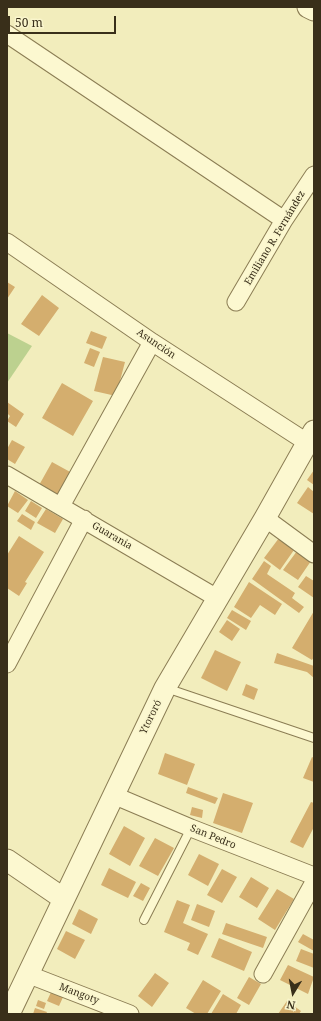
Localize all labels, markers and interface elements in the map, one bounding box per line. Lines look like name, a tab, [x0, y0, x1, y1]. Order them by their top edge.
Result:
scale bar	[10, 8, 118, 34]
text: 50 m	[15, 14, 43, 31]
street label: Emiliano R. Fernández	[242, 189, 308, 287]
street label: Asunción	[134, 327, 178, 361]
street label: Guarania	[90, 520, 134, 552]
street label: Ytororó	[138, 698, 164, 736]
street label: San Pedro	[188, 822, 238, 852]
north arrow	[273, 973, 313, 1013]
street label: Mangoty	[57, 981, 101, 1007]
text: N	[285, 997, 296, 1013]

